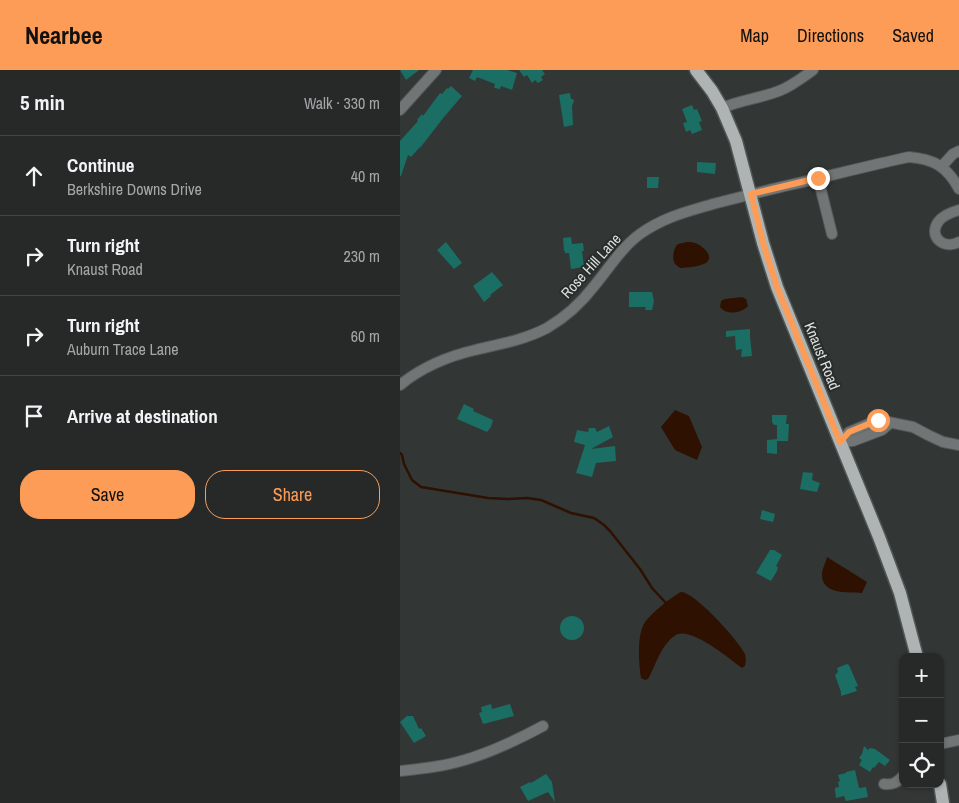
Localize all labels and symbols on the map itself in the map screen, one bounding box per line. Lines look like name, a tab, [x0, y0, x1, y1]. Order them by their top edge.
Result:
route end	[807, 167, 830, 190]
street label: Rose Hill Lane	[556, 229, 626, 303]
street label: Knaust Road	[799, 319, 846, 393]
route start	[867, 409, 890, 432]

